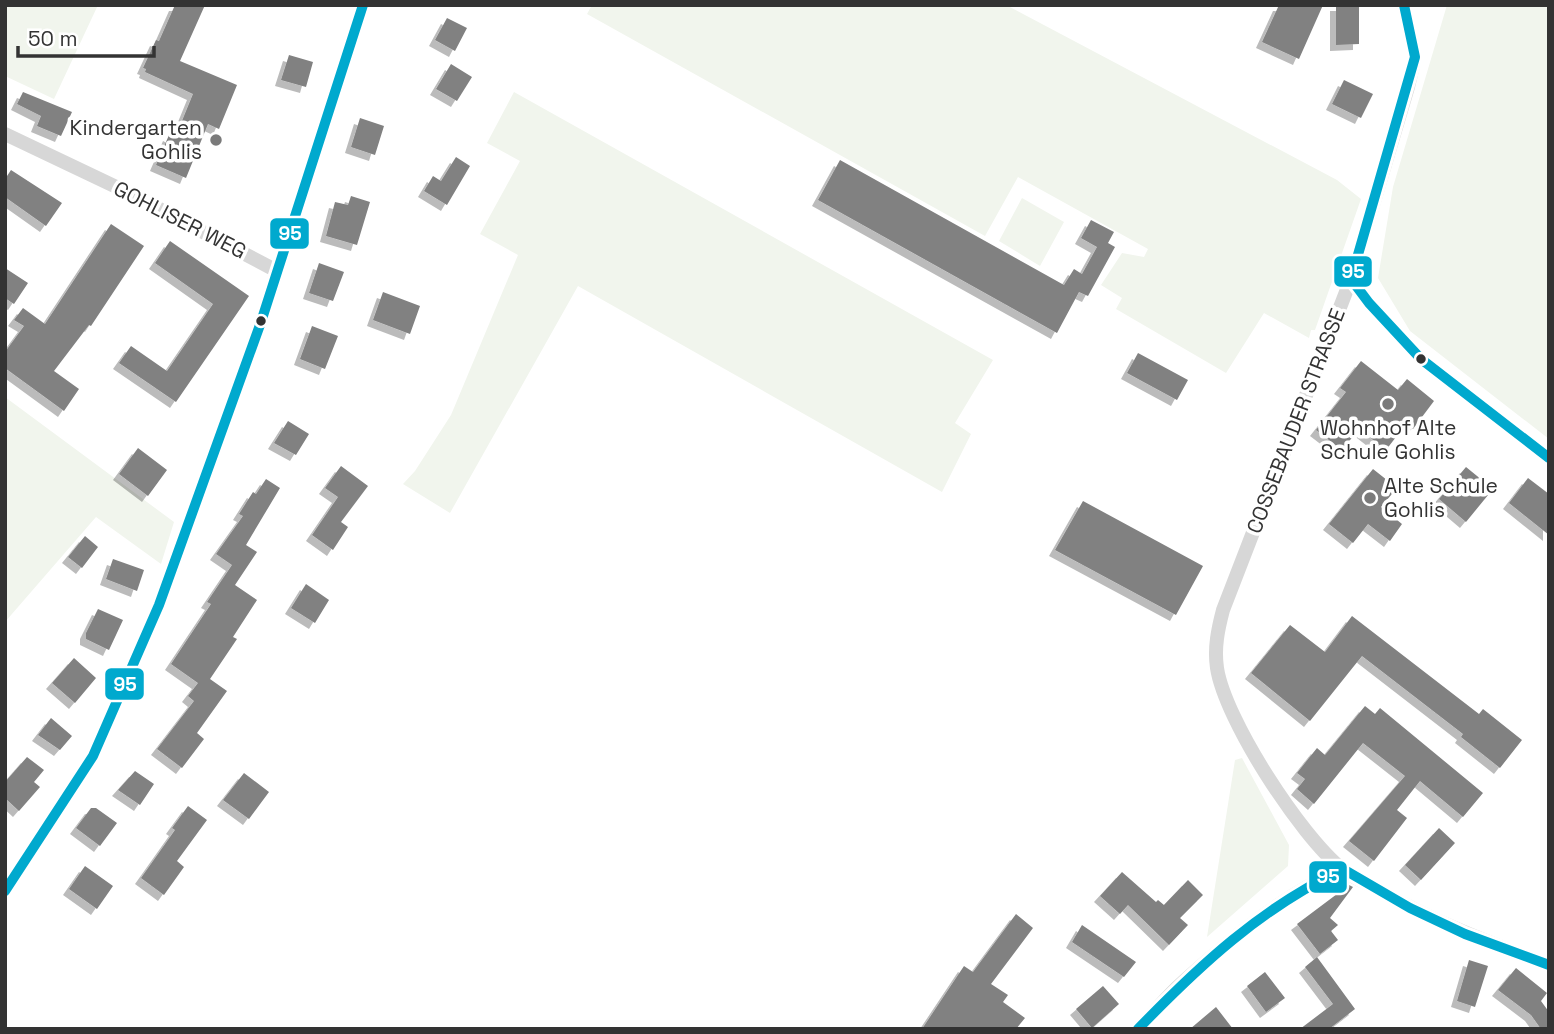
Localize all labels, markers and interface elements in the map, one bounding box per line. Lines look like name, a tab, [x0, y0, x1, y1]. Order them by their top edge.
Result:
scale bar	[18, 14, 154, 58]
text: 50 m	[28, 25, 78, 52]
place label: Kindergarten Gohlis	[70, 114, 202, 165]
marker: Kindergarten Gohlis	[208, 132, 224, 148]
street label: GOHLISER WEG	[109, 174, 251, 265]
line badge: 95	[269, 217, 310, 250]
text: 95	[278, 221, 302, 246]
line badge: 95	[1333, 255, 1373, 288]
text: 95	[1341, 259, 1365, 284]
street label: COSSEBAUDER STRASSE	[1240, 305, 1351, 537]
unlabelled marker	[254, 314, 268, 328]
unlabelled marker	[1414, 352, 1428, 366]
marker: Wohnhof Alte Schule Gohlis	[1380, 396, 1396, 412]
place label: Wohnhof Alte Schule Gohlis	[1320, 414, 1456, 465]
place label: Alte Schule Gohlis	[1384, 472, 1498, 523]
marker: Alte Schule Gohlis	[1362, 490, 1378, 506]
line badge: 95	[104, 667, 145, 701]
text: 95	[113, 672, 137, 697]
line badge: 95	[1308, 860, 1348, 894]
text: 95	[1316, 864, 1340, 889]

